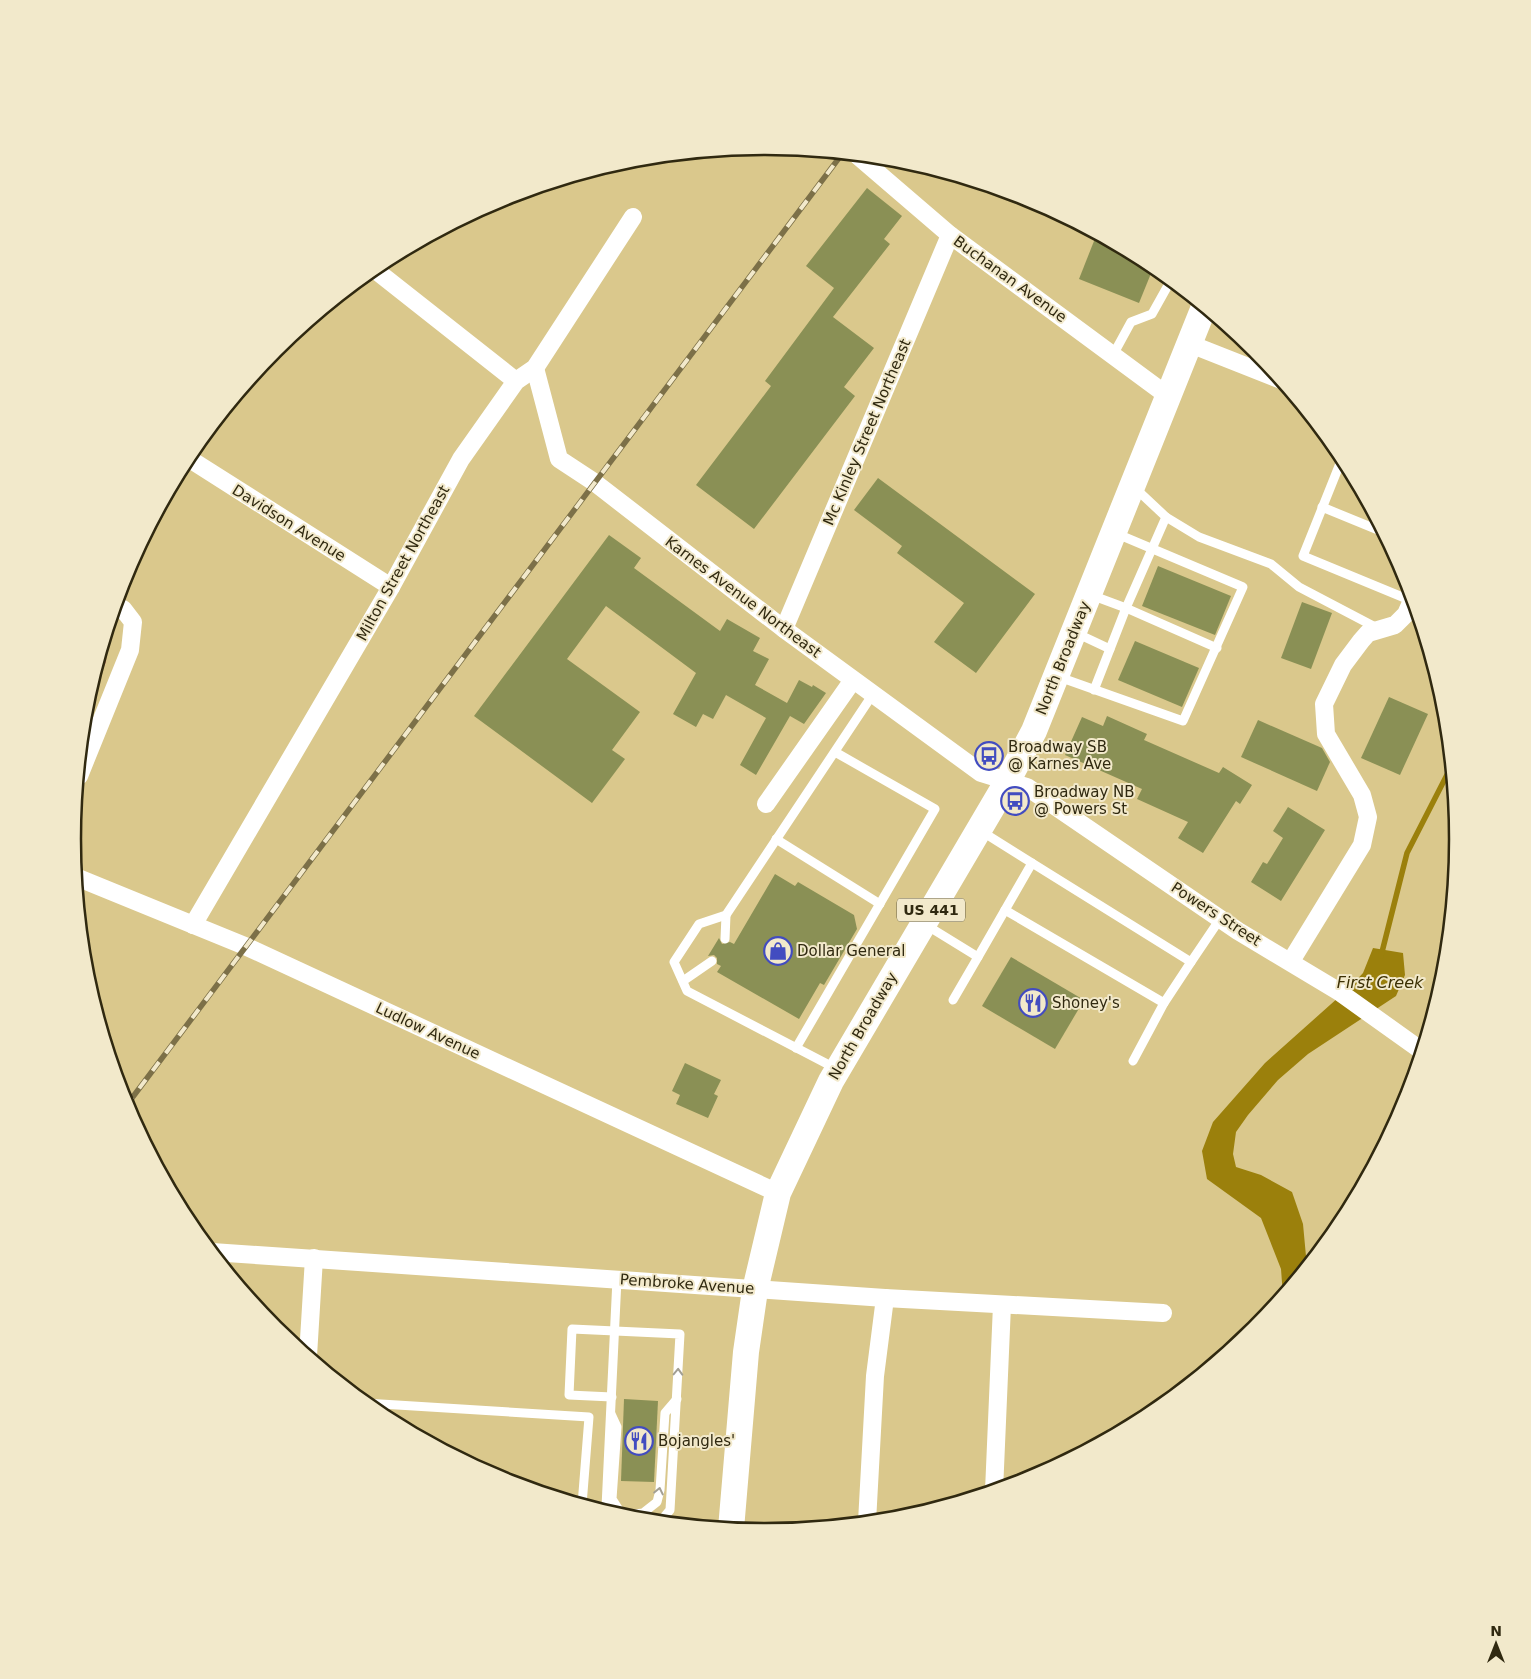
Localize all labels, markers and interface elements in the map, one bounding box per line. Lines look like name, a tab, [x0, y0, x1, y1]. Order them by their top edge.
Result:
street label: Buchanan Avenue	[950, 232, 1070, 326]
street label: Mc Kinley Street Northeast	[819, 336, 915, 528]
street label: Davidson Avenue	[229, 481, 349, 565]
street label: Milton Street Northeast	[353, 482, 453, 644]
street label: Karnes Avenue Northeast	[661, 532, 825, 662]
street label: North Broadway	[1032, 598, 1094, 718]
place label: Broadway SB @ Karnes Ave	[1008, 738, 1111, 773]
bus stop icon: Broadway SB @ Karnes Ave	[974, 741, 1004, 771]
place label: Broadway NB @ Powers St	[1034, 783, 1135, 818]
bus stop icon: Broadway NB @ Powers St	[1000, 786, 1030, 816]
street label: Powers Street	[1168, 878, 1264, 950]
road number: US 441	[897, 898, 965, 922]
shop icon: Dollar General	[763, 936, 793, 966]
place label: Dollar General	[797, 942, 905, 960]
street label: North Broadway	[825, 969, 901, 1083]
water label: First Creek	[1337, 973, 1424, 992]
restaurant icon: Shoney's	[1018, 988, 1048, 1018]
place label: Shoney's	[1052, 994, 1120, 1012]
street label: Ludlow Avenue	[373, 999, 483, 1063]
street label: Pembroke Avenue	[619, 1270, 755, 1298]
one-way arrow	[673, 1368, 684, 1376]
restaurant icon: Bojangles'	[624, 1426, 654, 1456]
place label: Bojangles'	[658, 1432, 735, 1450]
one-way arrow	[653, 1487, 664, 1496]
north arrow	[1471, 1619, 1521, 1669]
text: N	[1490, 1623, 1502, 1639]

